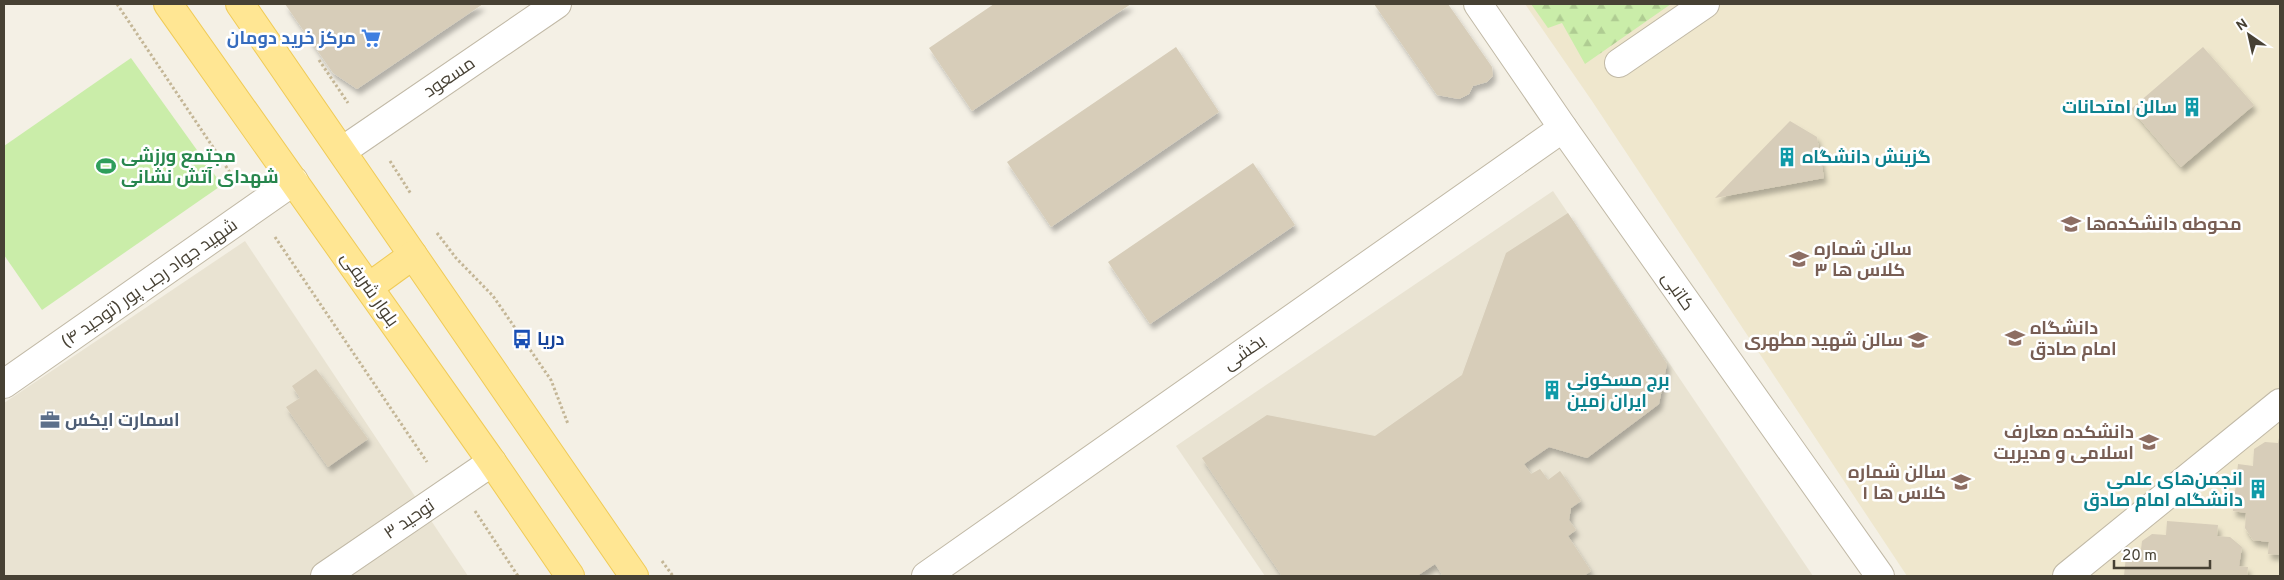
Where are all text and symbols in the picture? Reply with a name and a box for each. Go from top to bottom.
north arrow [2224,10,2274,60]
text: N [2234,16,2251,35]
supermarket icon: مرکز خرید دومان [360,27,382,49]
place label: مرکز خرید دومان [227,28,356,51]
street label: مسعود [420,53,480,104]
building icon: سالن امتحانات [2181,96,2203,118]
place label: سالن امتحانات [2062,97,2177,120]
place label: مجتمع ورزشی شهدای آتش نشانی [121,146,279,190]
building icon: گزینش دانشگاه [1776,146,1798,168]
place label: گزینش دانشگاه [1802,147,1931,170]
sports icon: مجتمع ورزشی شهدای آتش نشانی [95,155,117,177]
school or university icon: محوطه دانشکده‌ها [2060,213,2082,235]
street label: شهید جواد رجب پور (توحید ۴) [57,214,243,354]
place label: محوطه دانشکده‌ها [2086,214,2242,237]
place label: سالن شماره ۳ کلاس ها [1814,239,1912,283]
street label: بلوار شریفی [334,248,403,332]
school or university icon: سالن شماره ۳ کلاس ها [1788,248,1810,270]
street label: کاتبی [1655,268,1698,316]
place label: دانشگاه امام صادق [2030,318,2117,362]
school or university icon: دانشگاه امام صادق [2004,327,2026,349]
bus stop icon: دریا [511,328,533,350]
place label: دریا [537,329,564,352]
school or university icon: سالن شهید مطهری [1907,329,1929,351]
street label: بخشی [1219,330,1271,376]
place label: سالن شهید مطهری [1744,330,1903,353]
place label: برج مسکونی ایران زمین [1567,370,1670,414]
building icon: برج مسکونی ایران زمین [1541,379,1563,401]
office icon: اسمارت ایکس [39,409,61,431]
place label: اسمارت ایکس [65,410,180,433]
place label: دانشکده معارف اسلامی و مدیریت [1993,422,2134,466]
school or university icon: دانشکده معارف اسلامی و مدیریت [2138,431,2160,453]
place label: سالن شماره ۱ کلاس ها [1848,462,1946,506]
place label: انجمن‌های علمی دانشگاه امام صادق [2084,469,2243,513]
school or university icon: سالن شماره ۱ کلاس ها [1950,471,1972,493]
building icon: انجمن‌های علمی دانشگاه امام صادق [2247,478,2269,500]
street label: توحید ۳ [380,495,440,546]
scale bar [2114,538,2210,570]
text: 20 m [2122,547,2157,566]

